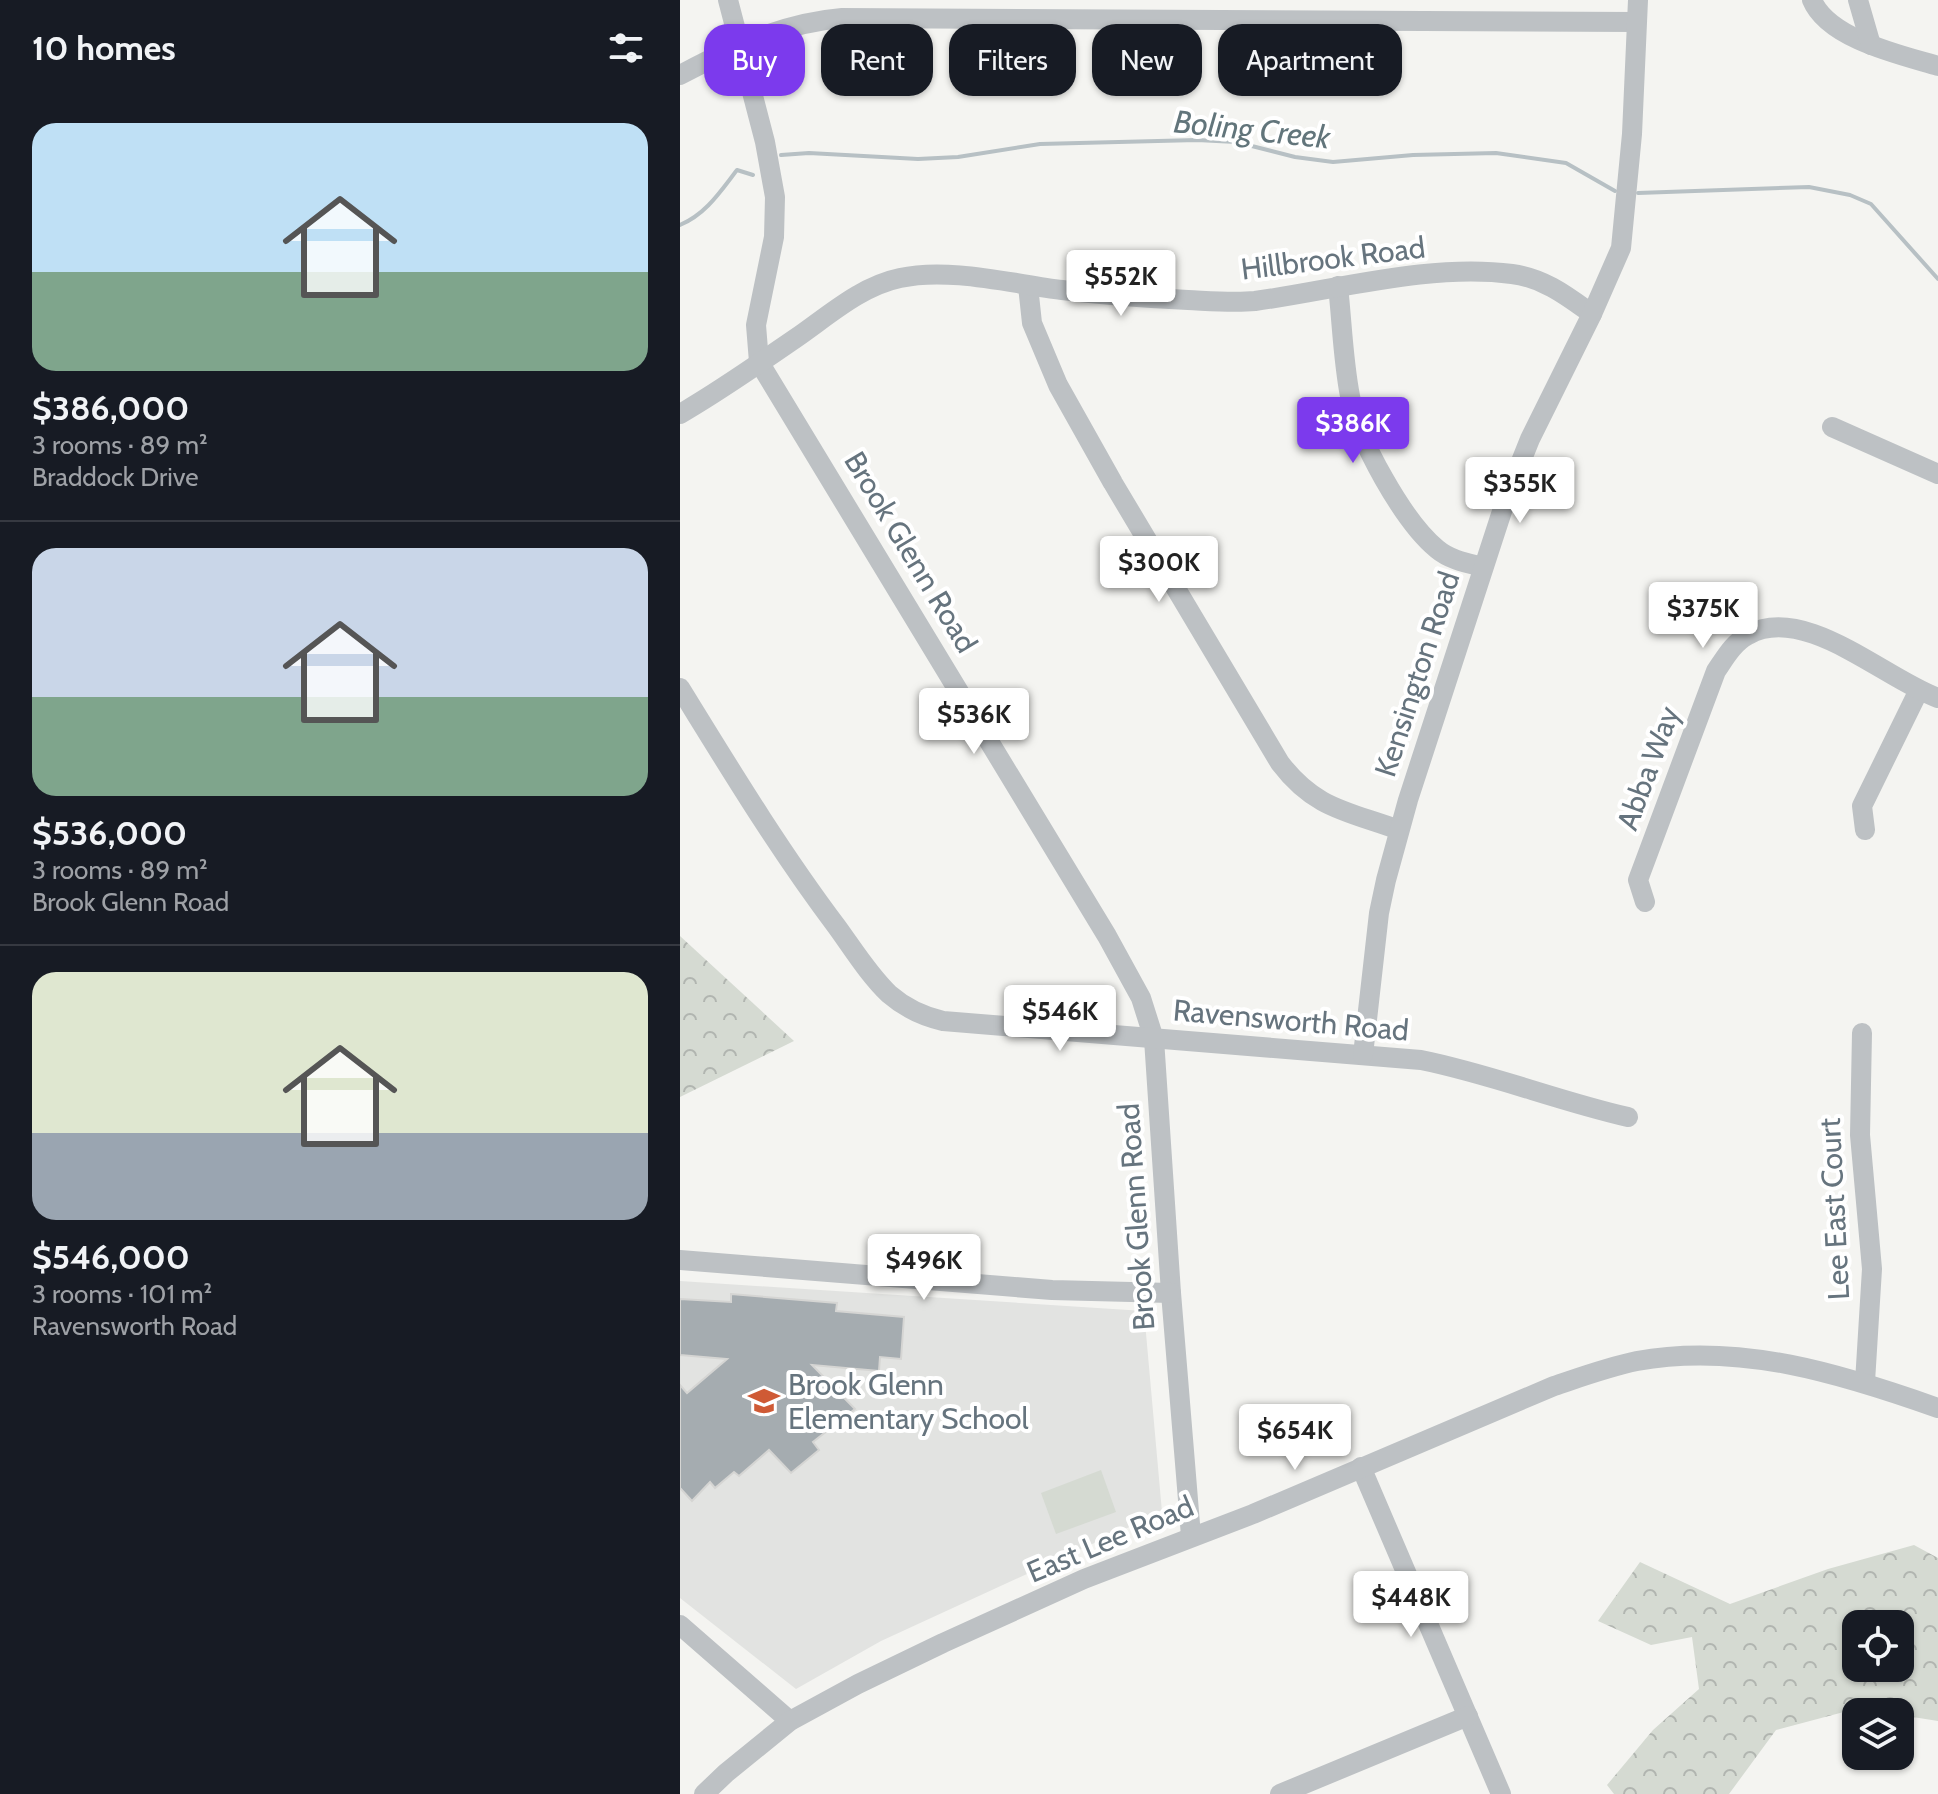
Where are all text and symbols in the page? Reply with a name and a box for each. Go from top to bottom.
chip: Buy [704,24,805,96]
chip: Rent [821,24,933,96]
chip: Filters [949,24,1076,96]
chip: New [1092,24,1202,96]
chip: Apartment [1218,24,1402,96]
icon: filters [604,26,648,70]
text: 10 homes [32,27,176,69]
water label: Boling Creek [1172,101,1333,157]
icon: home [268,175,412,319]
street label: Hillbrook Road [1239,228,1427,288]
pin: $552K [1065,250,1177,318]
text: $552K [1084,260,1158,292]
text: $386,000 [32,387,189,429]
pin: $386K [1297,397,1409,465]
text: $386K [1315,407,1391,439]
text: 3 rooms · 89 m² [32,429,208,461]
street label: Brook Glenn Road [837,445,985,659]
pin: $355K [1464,457,1576,525]
text: Braddock Drive [32,461,199,493]
text: $355K [1483,467,1557,499]
pin: $300K [1103,536,1215,604]
text: $300K [1118,546,1200,578]
street label: Kensington Road [1366,567,1468,781]
pin: $375K [1647,582,1759,650]
text: $375K [1667,592,1739,624]
icon: home [268,600,412,744]
pin: $536K [918,688,1030,756]
text: $536K [937,698,1011,730]
street label: Abba Way [1609,701,1687,835]
text: $536,000 [32,812,187,854]
text: 3 rooms · 89 m² [32,854,208,886]
text: Brook Glenn Road [32,886,229,918]
pin: $546K [1004,985,1116,1053]
street label: Ravensworth Road [1172,991,1410,1049]
text: $546K [1022,995,1098,1027]
icon: home [268,1024,412,1168]
street label: Brook Glenn Road [1110,1102,1162,1332]
street label: Lee East Court [1811,1117,1857,1301]
pin: $496K [868,1234,980,1302]
text: $546,000 [32,1236,190,1278]
text: $496K [886,1244,962,1276]
text: 3 rooms · 101 m² [32,1278,212,1310]
text: Ravensworth Road [32,1310,237,1342]
place label: Brook Glenn Elementary School [788,1366,1028,1437]
school or university icon: Brook Glenn Elementary School [747,1384,781,1418]
pin: $654K [1239,1404,1351,1472]
text: $654K [1257,1414,1333,1446]
street label: East Lee Road [1021,1487,1199,1591]
pin: $448K [1355,1571,1467,1639]
text: $448K [1371,1581,1451,1613]
map controls [1842,1610,1914,1770]
button: locate [1842,1610,1914,1682]
button: layers [1842,1698,1914,1770]

